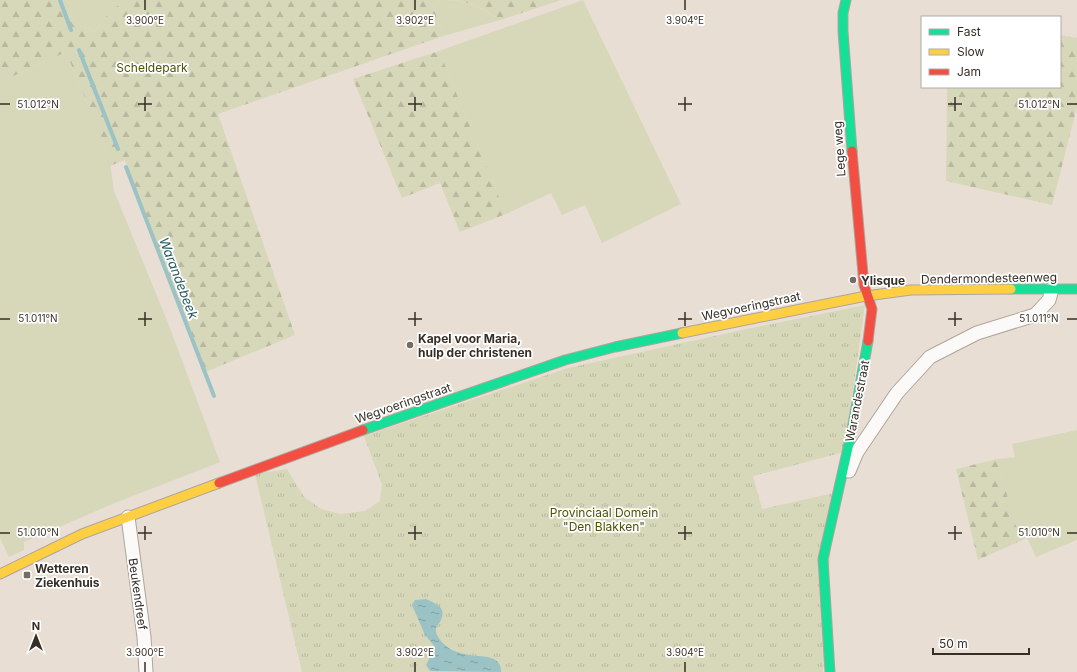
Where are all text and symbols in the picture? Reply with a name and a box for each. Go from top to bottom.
text: 3.900°E [126,14,164,26]
text: 3.902°E [396,14,434,26]
text: 3.904°E [666,14,704,26]
legend [921,16,1061,88]
text: Fast [957,24,981,39]
text: Slow [957,44,985,59]
park label: Scheldepark [116,60,188,75]
text: Jam [957,64,981,79]
text: 51.012°N [17,98,59,110]
text: 51.012°N [1018,98,1060,110]
street label: Lege weg [830,121,848,177]
water label: Warandebeek [156,235,202,322]
street label: Dendermondesteenweg [921,269,1057,287]
place label: Ylisque [861,273,905,288]
marker: Ylisque [848,275,858,285]
street label: Wegvoeringstraat [700,288,802,324]
text: 51.011°N [18,312,58,324]
text: 51.011°N [1019,312,1059,324]
place label: Kapel voor Maria, hulp der christenen [418,331,532,360]
marker: Kapel voor Maria, hulp der christenen [405,340,415,350]
street label: Warandestraat [842,359,872,443]
street label: Wegvoeringstraat [353,380,453,426]
park label: Provinciaal Domein "Den Blakken" [550,505,658,534]
text: 51.010°N [17,526,59,538]
text: 51.010°N [1018,526,1060,538]
street label: Beukendreef [126,557,151,631]
place label: Wetteren Ziekenhuis [35,561,100,590]
marker: Wetteren Ziekenhuis [22,570,32,580]
north arrow [16,616,56,656]
text: N [32,619,40,633]
scale bar [933,630,1029,656]
text: 50 m [939,636,968,651]
text: 3.900°E [126,646,164,658]
text: 3.902°E [396,646,434,658]
text: 3.904°E [666,646,704,658]

